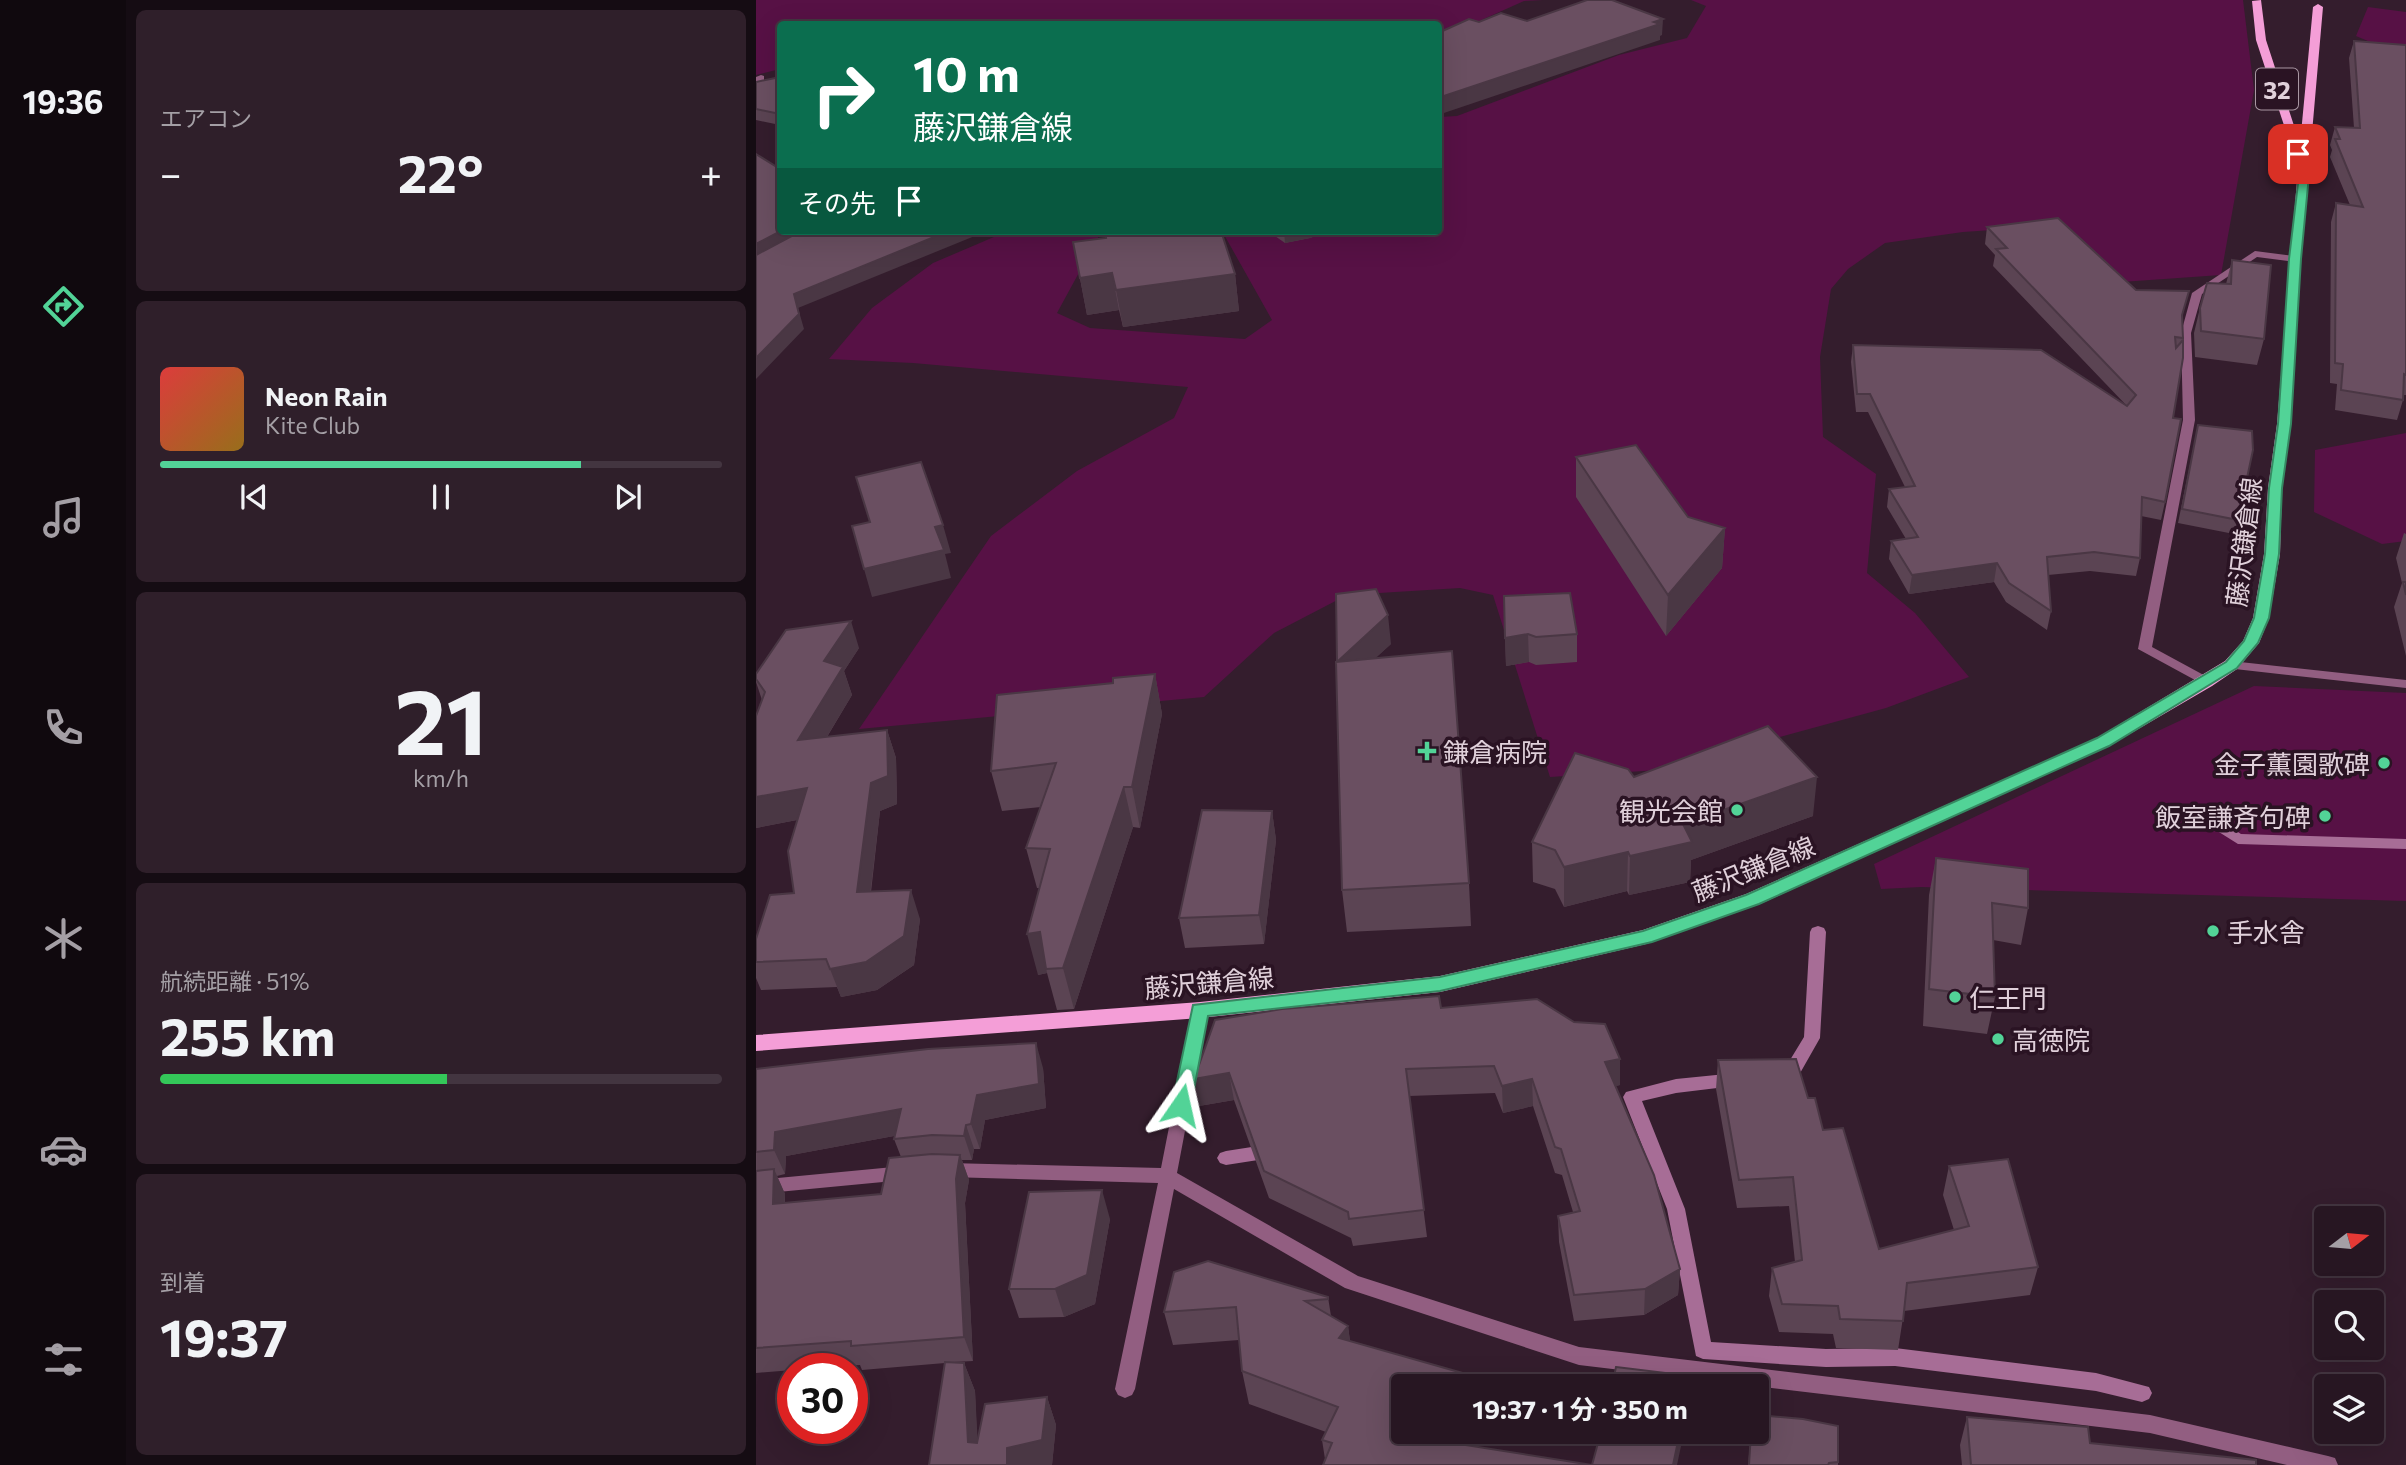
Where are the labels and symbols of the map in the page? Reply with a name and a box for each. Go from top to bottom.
road number: 32 [2256,68,2298,110]
pin [2268,124,2328,184]
street label: 藤沢鎌倉線 [2220,476,2266,608]
place label: 鎌倉病院 [1443,736,1547,767]
marker: 鎌倉病院 [1417,741,1437,761]
place label: 金子薫園歌碑 [2214,748,2370,779]
marker: 金子薫園歌碑 [2376,755,2392,771]
place label: 観光会館 [1619,795,1723,826]
place label: 飯室謙斉句碑 [2155,801,2311,832]
marker: 観光会館 [1729,802,1745,818]
marker: 飯室謙斉句碑 [2317,808,2333,824]
street label: 藤沢鎌倉線 [1687,829,1819,907]
place label: 手水舎 [2227,916,2305,947]
marker: 手水舎 [2205,923,2221,939]
street label: 藤沢鎌倉線 [1143,961,1275,1003]
place label: 仁王門 [1969,982,2047,1013]
marker: 仁王門 [1947,989,1963,1005]
place label: 高徳院 [2012,1024,2090,1055]
marker: 高徳院 [1990,1031,2006,1047]
position arrow [1144,1068,1218,1142]
north arrow [2314,1206,2384,1276]
speed limit sign: 30 [777,1353,868,1444]

